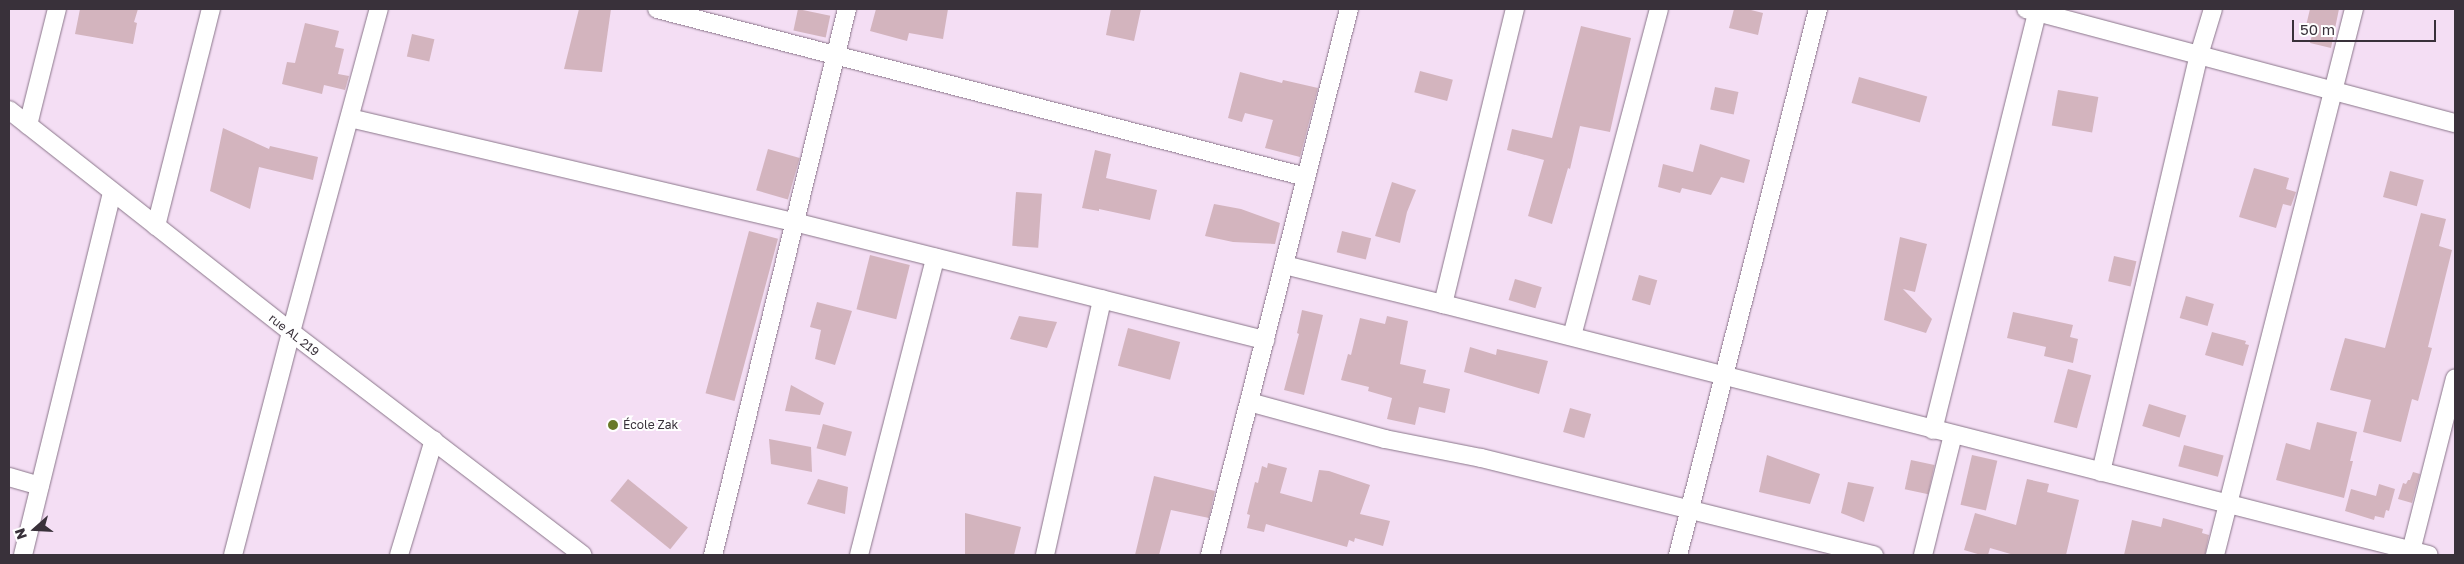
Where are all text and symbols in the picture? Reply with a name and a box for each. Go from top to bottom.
scale bar [2294,10,2438,42]
text: 50 m [2300,20,2335,38]
street label: rue AL 219 [266,311,322,359]
place label: École Zak [623,418,678,432]
marker: École Zak [607,419,619,431]
north arrow [10,504,60,554]
text: N [11,526,30,542]

